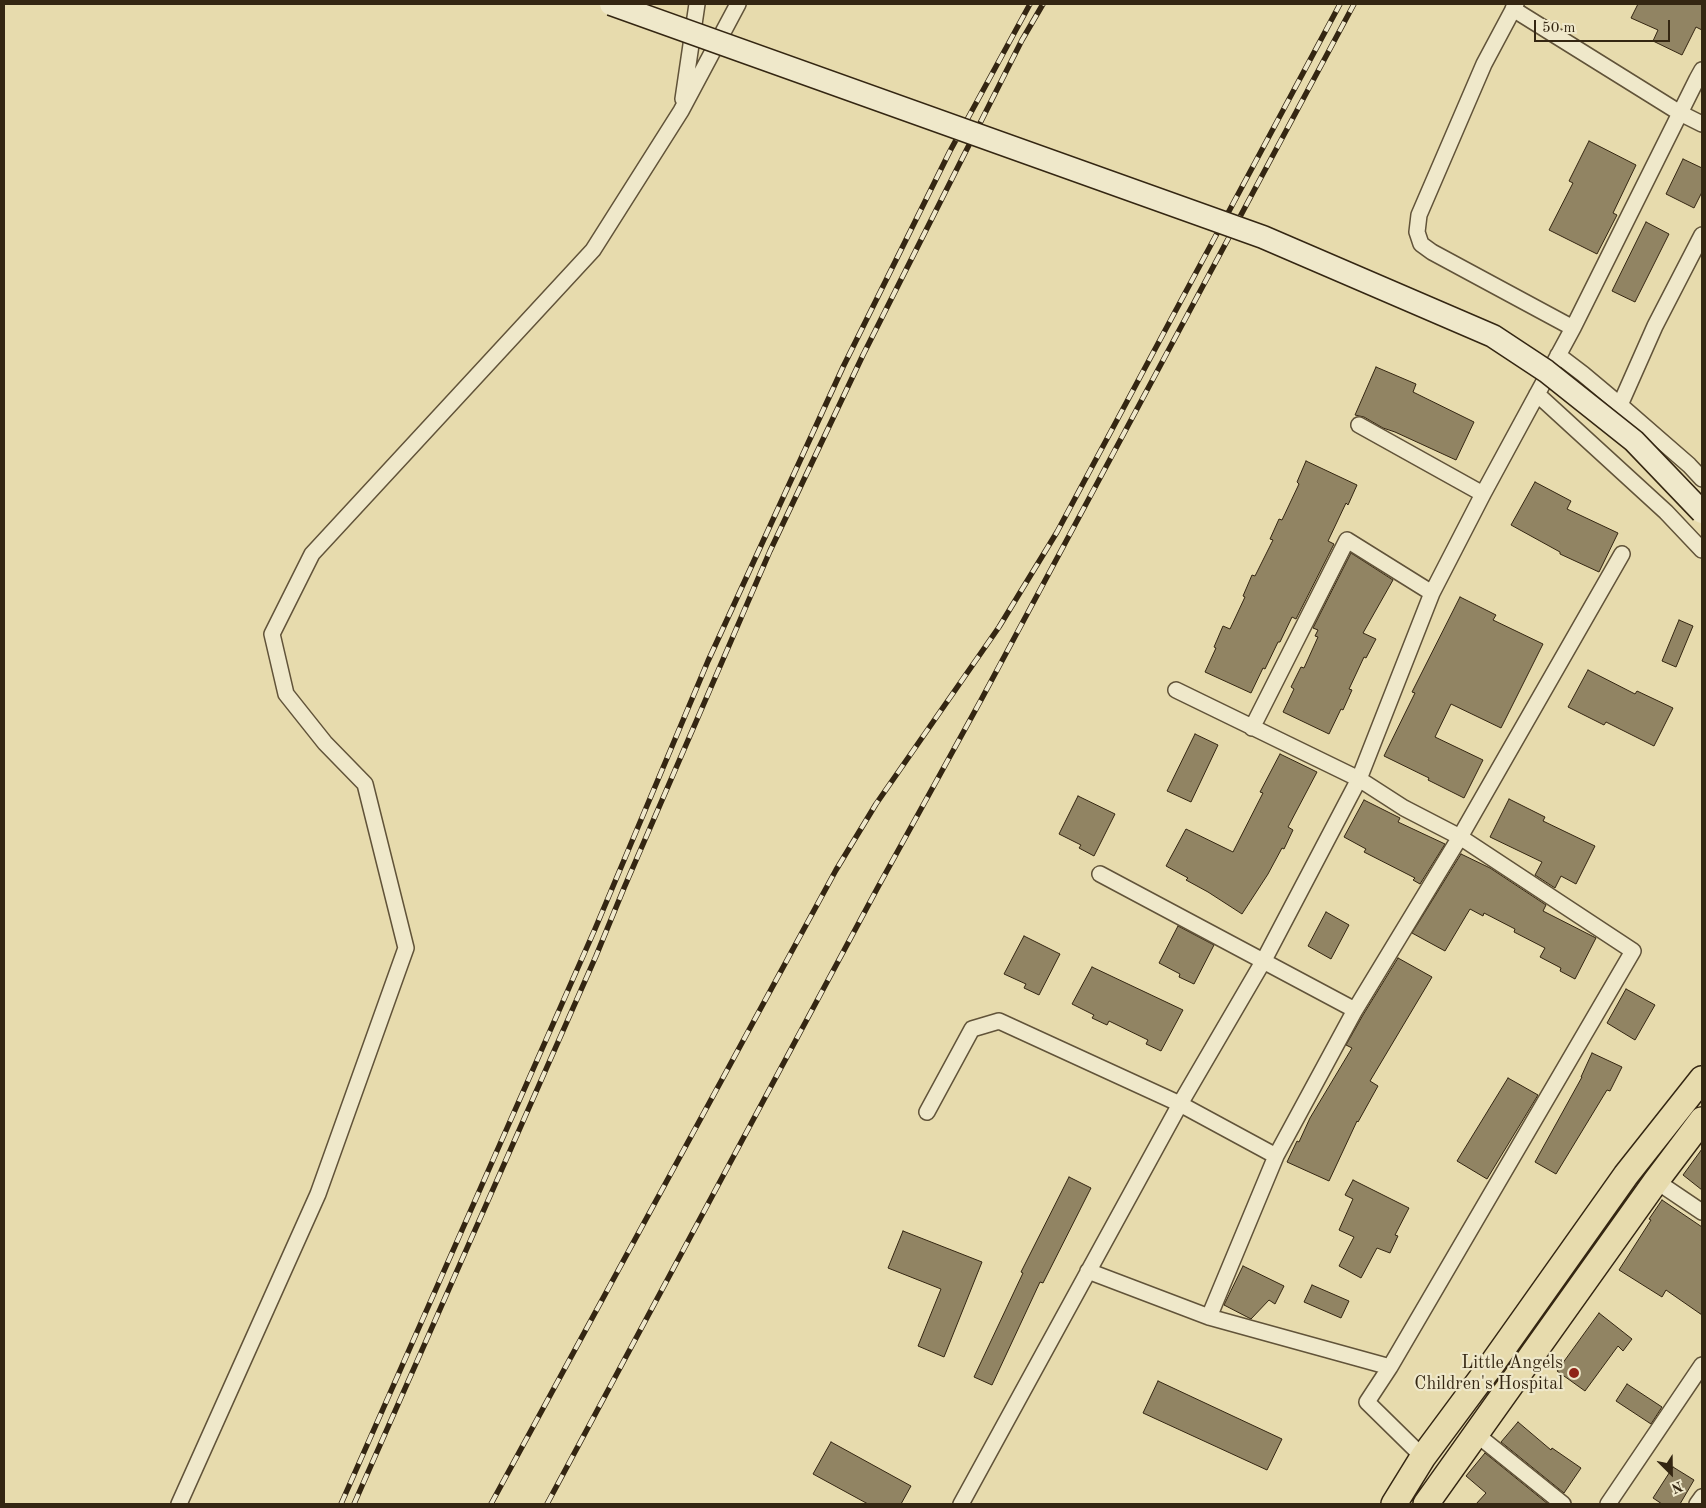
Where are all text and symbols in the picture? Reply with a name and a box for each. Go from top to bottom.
scale bar [1536,10,1672,42]
text: 50 m [1542,21,1576,36]
place label: Little Angels Children's Hospital [1414,1352,1563,1395]
marker: Little Angels Children's Hospital [1567,1366,1581,1380]
north arrow [1646,1448,1696,1498]
text: N [1669,1478,1685,1495]

